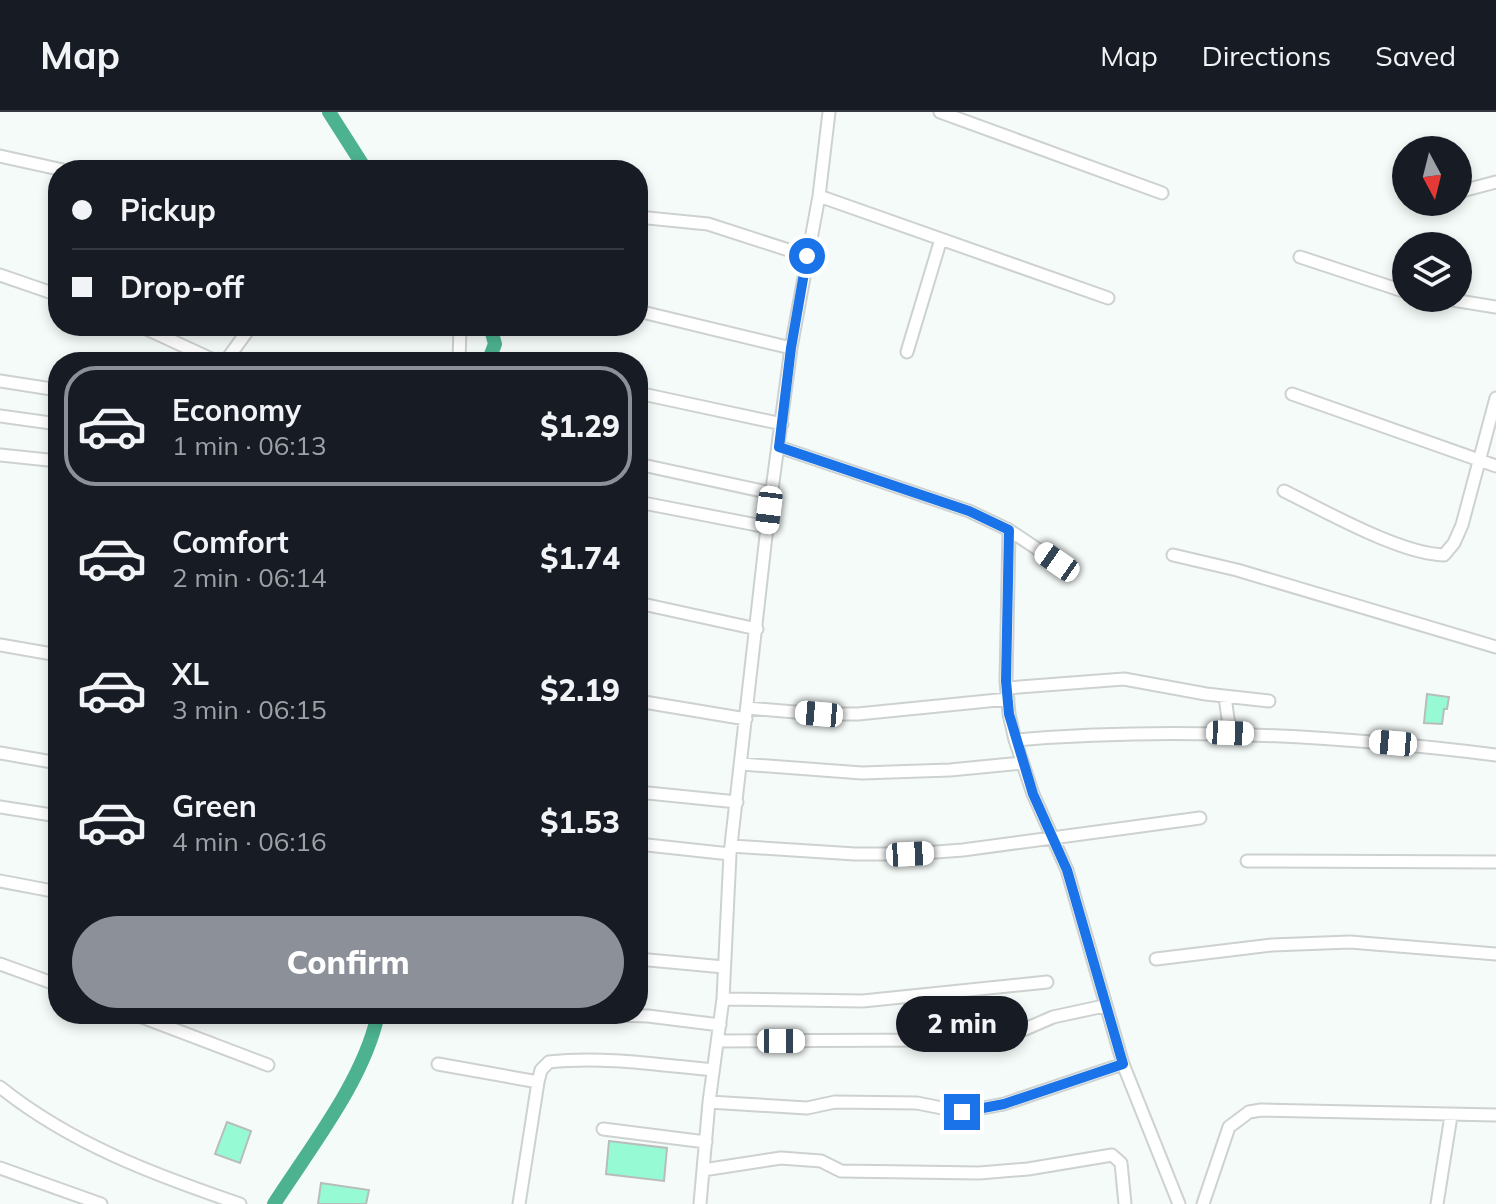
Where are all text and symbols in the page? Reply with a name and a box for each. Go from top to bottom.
text: Map [40,31,120,79]
text: Map [1100,38,1158,73]
text: Directions [1202,38,1331,73]
text: Saved [1375,38,1456,73]
north arrow [1392,136,1472,216]
map controls [1392,136,1472,312]
text: Pickup [120,191,216,229]
button: layers [1392,232,1472,312]
route start [789,238,825,274]
text: Drop-off [120,268,244,306]
icon: car [76,390,148,462]
text: Economy [172,391,301,429]
text: $1.29 [540,407,620,445]
text: 1 min · 06:13 [172,429,327,462]
car [754,485,784,535]
icon: car [76,522,148,594]
text: Comfort [172,523,289,561]
car [1030,538,1084,586]
text: $1.74 [540,539,620,577]
text: 2 min · 06:14 [172,561,327,594]
icon: car [76,654,148,726]
text: XL [172,655,209,693]
text: $2.19 [540,671,620,709]
text: 3 min · 06:15 [172,693,327,726]
car [794,700,844,728]
car [1206,720,1254,746]
car [1368,729,1418,757]
icon: car [76,786,148,858]
text: Green [172,787,257,825]
text: $1.53 [540,803,620,841]
text: 4 min · 06:16 [172,825,327,858]
car [885,841,935,867]
button: Confirm [72,916,624,1008]
callout: 2 min [896,996,1028,1052]
text: 2 min [927,1007,997,1040]
car [757,1029,805,1053]
route end [944,1094,980,1130]

